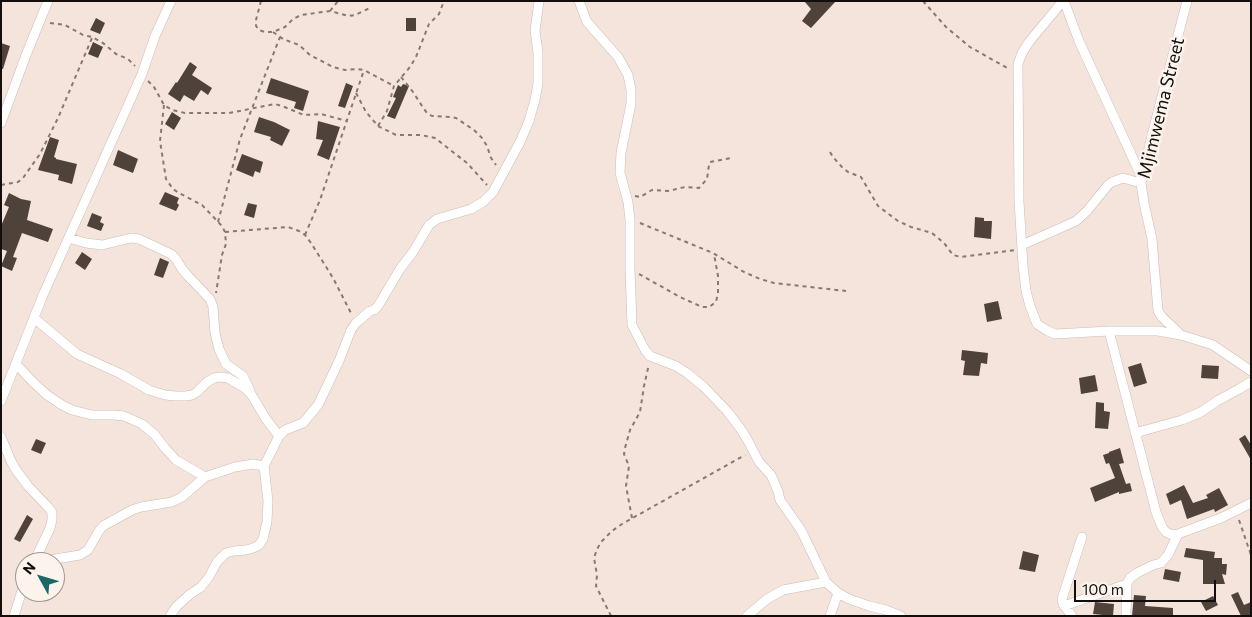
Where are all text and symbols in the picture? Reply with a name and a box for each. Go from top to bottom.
street label: Mjimwema Street [1133,35,1189,181]
north arrow [15,552,65,602]
text: N [19,558,39,577]
scale bar [1077,570,1220,602]
text: 100 m [1082,580,1124,598]

